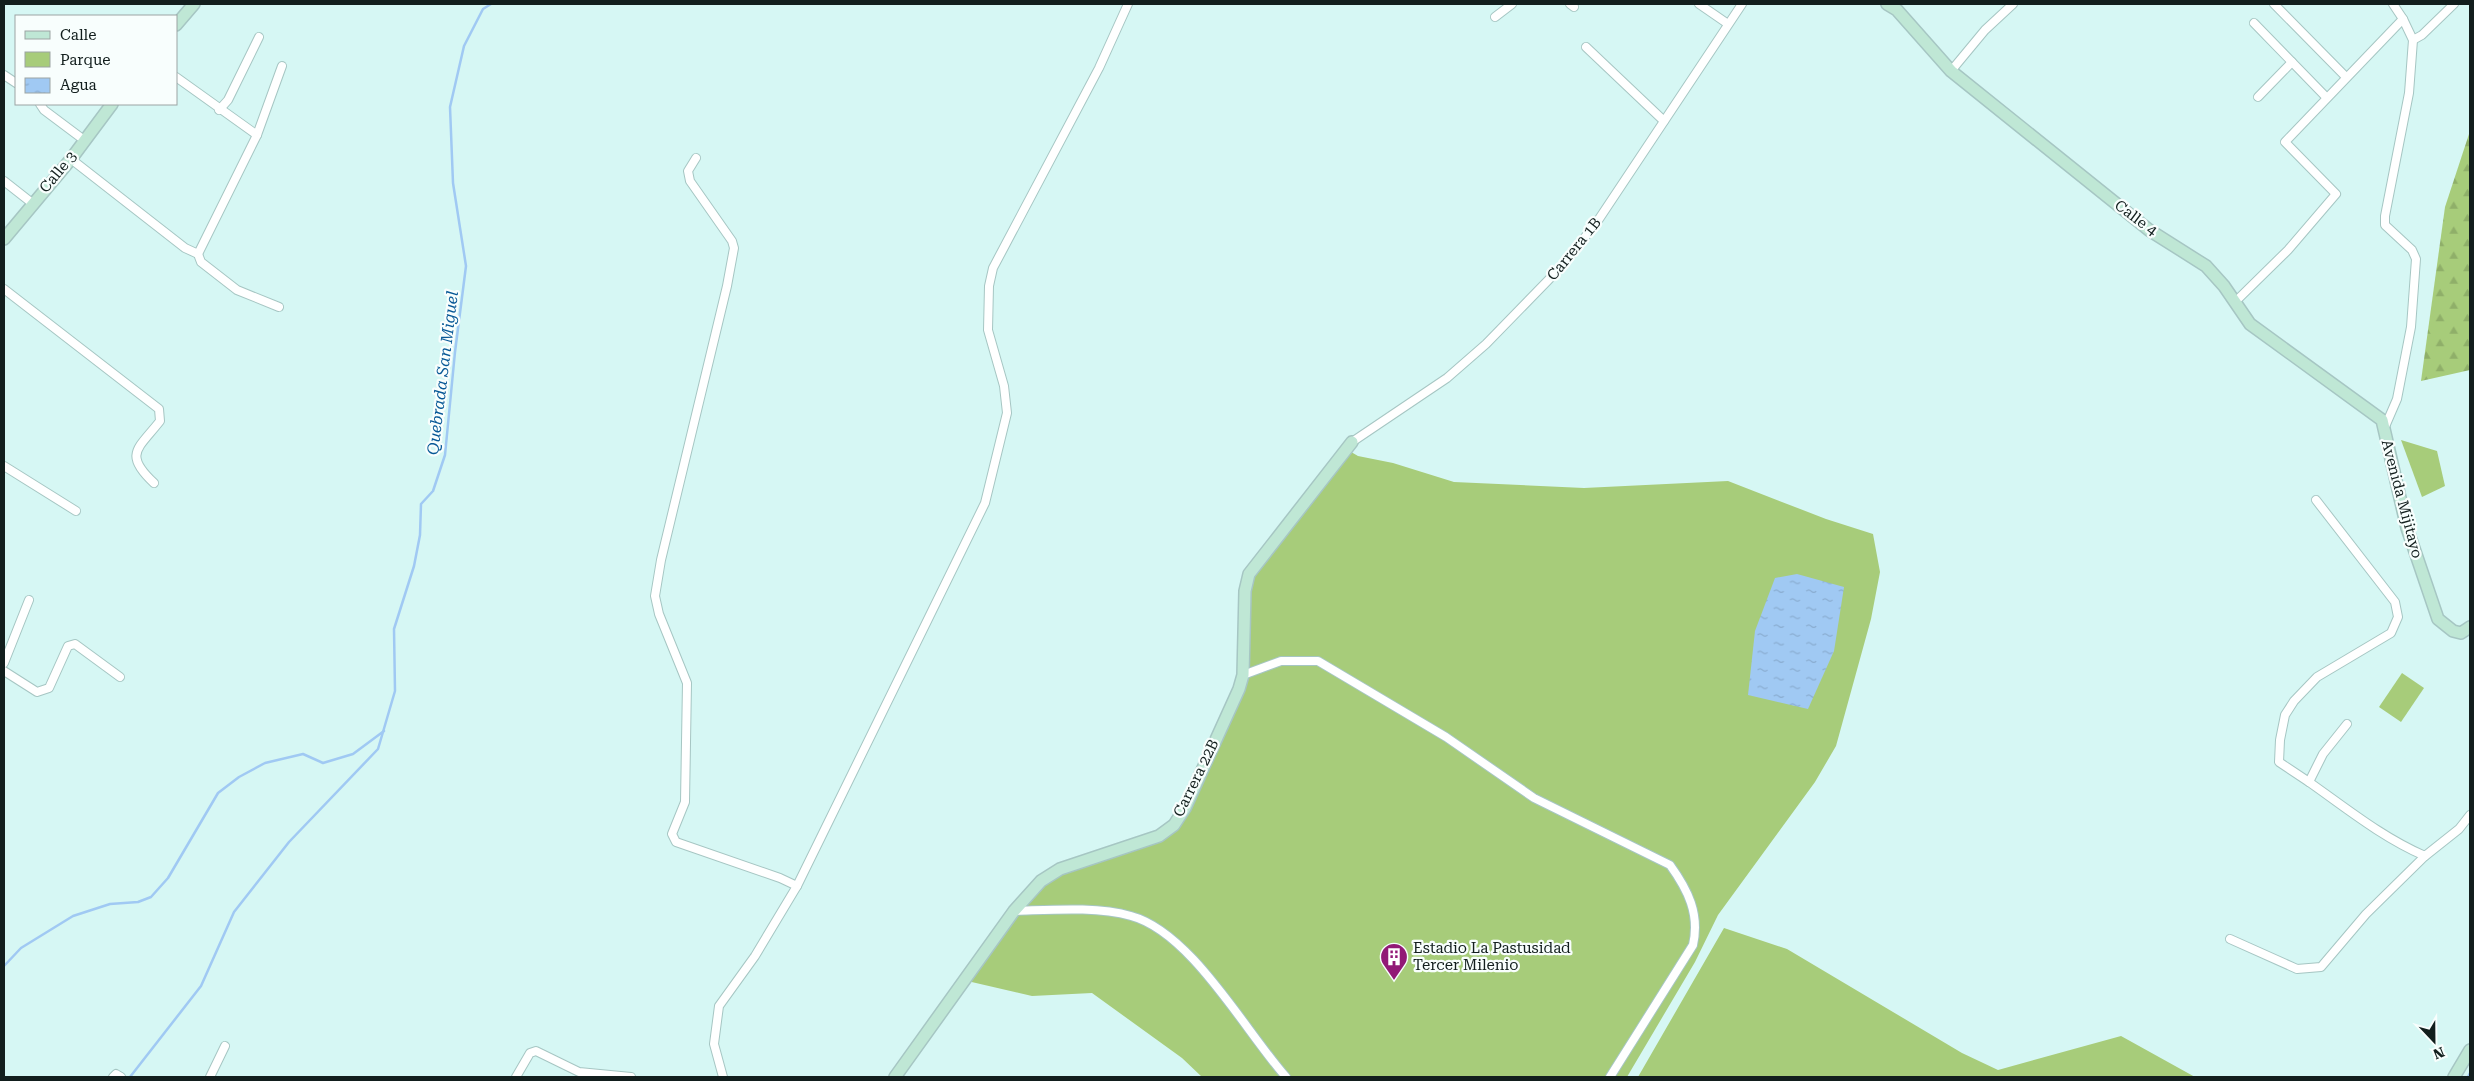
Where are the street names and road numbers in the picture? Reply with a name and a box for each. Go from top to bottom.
street label: Calle 3 [35,148,81,196]
street label: Calle 4 [2111,196,2161,240]
street label: Carrera 1B [1543,214,1605,284]
street label: Avenida Mijitayo [2378,438,2426,560]
street label: Carrera 22B [1169,736,1223,820]

